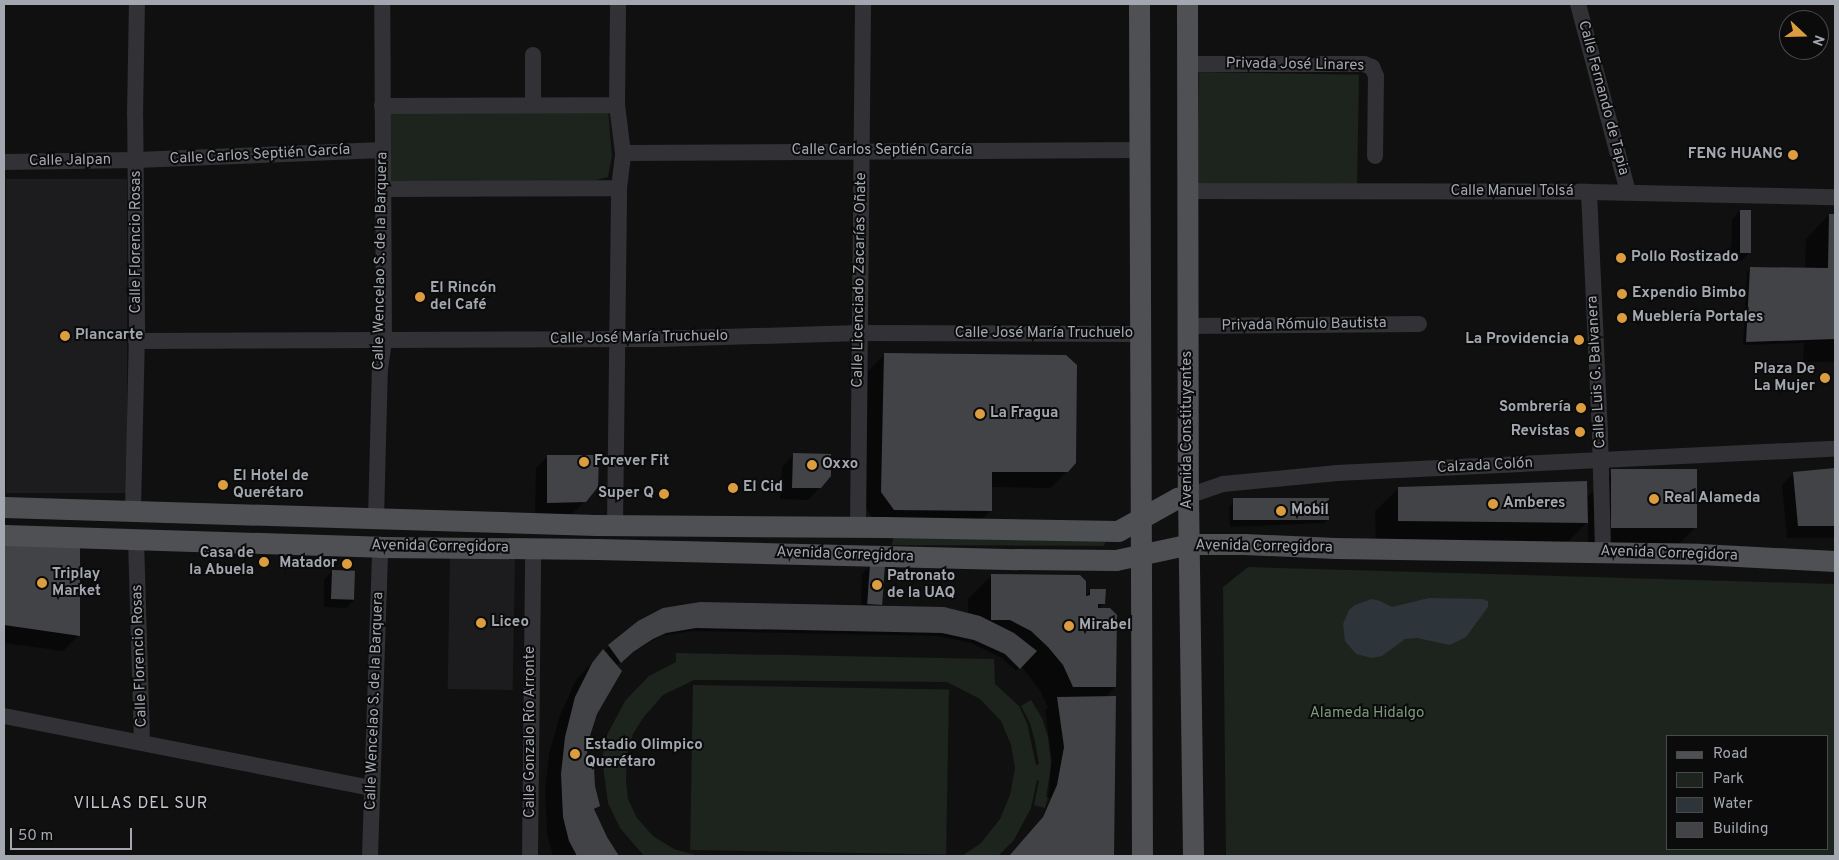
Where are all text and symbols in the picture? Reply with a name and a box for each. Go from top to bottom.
north arrow [1779,10,1829,60]
street label: Calle Fernando de Tapia [1574,18,1632,178]
text: N [1808,32,1827,48]
street label: Privada José Linares [1226,55,1364,75]
street label: Calle Carlos Septién García [169,141,351,169]
street label: Calle Carlos Septién García [792,142,972,160]
place label: FENG HUANG [1688,146,1783,164]
marker: FENG HUANG [1787,149,1799,161]
street label: Calle Jalpan [29,151,111,171]
street label: Calle Wencelao S. de la Barquera [370,151,392,371]
street label: Calle Florencio Rosas [128,171,146,313]
street label: Calle Licenciado Zacarías Oñate [849,172,871,388]
street label: Calle Manuel Tolsá [1450,183,1574,201]
place label: Pollo Rostizado [1631,249,1739,267]
marker: Pollo Rostizado [1615,252,1627,264]
place label: El Rincón del Café [430,279,496,314]
place label: Expendio Bimbo [1632,285,1746,303]
marker: Expendio Bimbo [1616,288,1628,300]
marker: El Rincón del Café [414,291,426,303]
street label: Calle Luis G. Balvanera [1584,295,1610,449]
place label: Mueblería Portales [1632,309,1763,327]
marker: Mueblería Portales [1616,312,1628,324]
street label: Privada Rómulo Bautista [1221,315,1387,335]
street label: Calle José María Truchuelo [955,325,1133,343]
place label: Plancarte [75,327,143,345]
street label: Calle José María Truchuelo [549,327,729,349]
marker: Plancarte [59,330,71,342]
place label: La Providencia [1465,331,1569,349]
marker: La Providencia [1573,334,1585,346]
street label: Avenida Constituyentes [1179,351,1197,509]
place label: Plaza De La Mujer [1754,360,1815,395]
marker: Plaza De La Mujer [1819,372,1831,384]
place label: Sombrería [1499,399,1571,417]
marker: Sombrería [1575,402,1587,414]
place label: La Fragua [990,405,1058,423]
marker: La Fragua [974,408,986,420]
place label: Revistas [1511,423,1570,441]
marker: Revistas [1574,426,1586,438]
place label: Forever Fit [594,453,669,471]
street label: Calzada Colón [1437,455,1533,477]
marker: Forever Fit [578,456,590,468]
place label: Oxxo [822,456,858,474]
marker: Oxxo [806,459,818,471]
place label: El Hotel de Querétaro [233,467,309,502]
marker: El Hotel de Querétaro [217,479,229,491]
place label: El Cid [743,479,783,497]
marker: El Cid [727,482,739,494]
place label: Super Q [598,485,654,503]
marker: Super Q [658,488,670,500]
place label: Real Alameda [1664,490,1761,508]
marker: Real Alameda [1648,493,1660,505]
place label: Amberes [1503,495,1566,513]
marker: Amberes [1487,498,1499,510]
place label: Mobil [1291,502,1329,520]
marker: Mobil [1275,505,1287,517]
street label: Avenida Corregidora [371,537,509,557]
street label: Avenida Corregidora [1195,537,1333,557]
street label: Avenida Corregidora [1600,543,1738,565]
place label: Casa de la Abuela [188,544,254,579]
street label: Avenida Corregidora [776,544,914,566]
place label: Matador [279,555,337,573]
marker: Casa de la Abuela [258,556,270,568]
marker: Matador [341,558,353,570]
place label: Triplay Market [52,565,101,600]
place label: Patronato de la UAQ [887,567,955,602]
marker: Triplay Market [36,577,48,589]
marker: Patronato de la UAQ [871,579,883,591]
street label: Calle Florencio Rosas [129,584,151,728]
street label: Calle Wencelao S. de la Barquera [362,591,388,811]
place label: Liceo [491,614,529,632]
marker: Liceo [475,617,487,629]
place label: Mirabel [1079,617,1131,635]
marker: Mirabel [1063,620,1075,632]
street label: Calle Gonzalo Río Arronte [522,646,540,818]
park label: Alameda Hidalgo [1310,705,1424,723]
legend [1666,735,1829,850]
place label: Estadio Olimpico Querétaro [585,736,703,771]
text: Road [1713,745,1748,764]
marker: Estadio Olimpico Querétaro [569,748,581,760]
text: Park [1713,770,1744,789]
district label: VILLAS DEL SUR [72,794,210,814]
text: Water [1713,795,1752,814]
scale bar [12,818,135,850]
text: Building [1713,820,1768,839]
text: 50 m [18,827,53,846]

